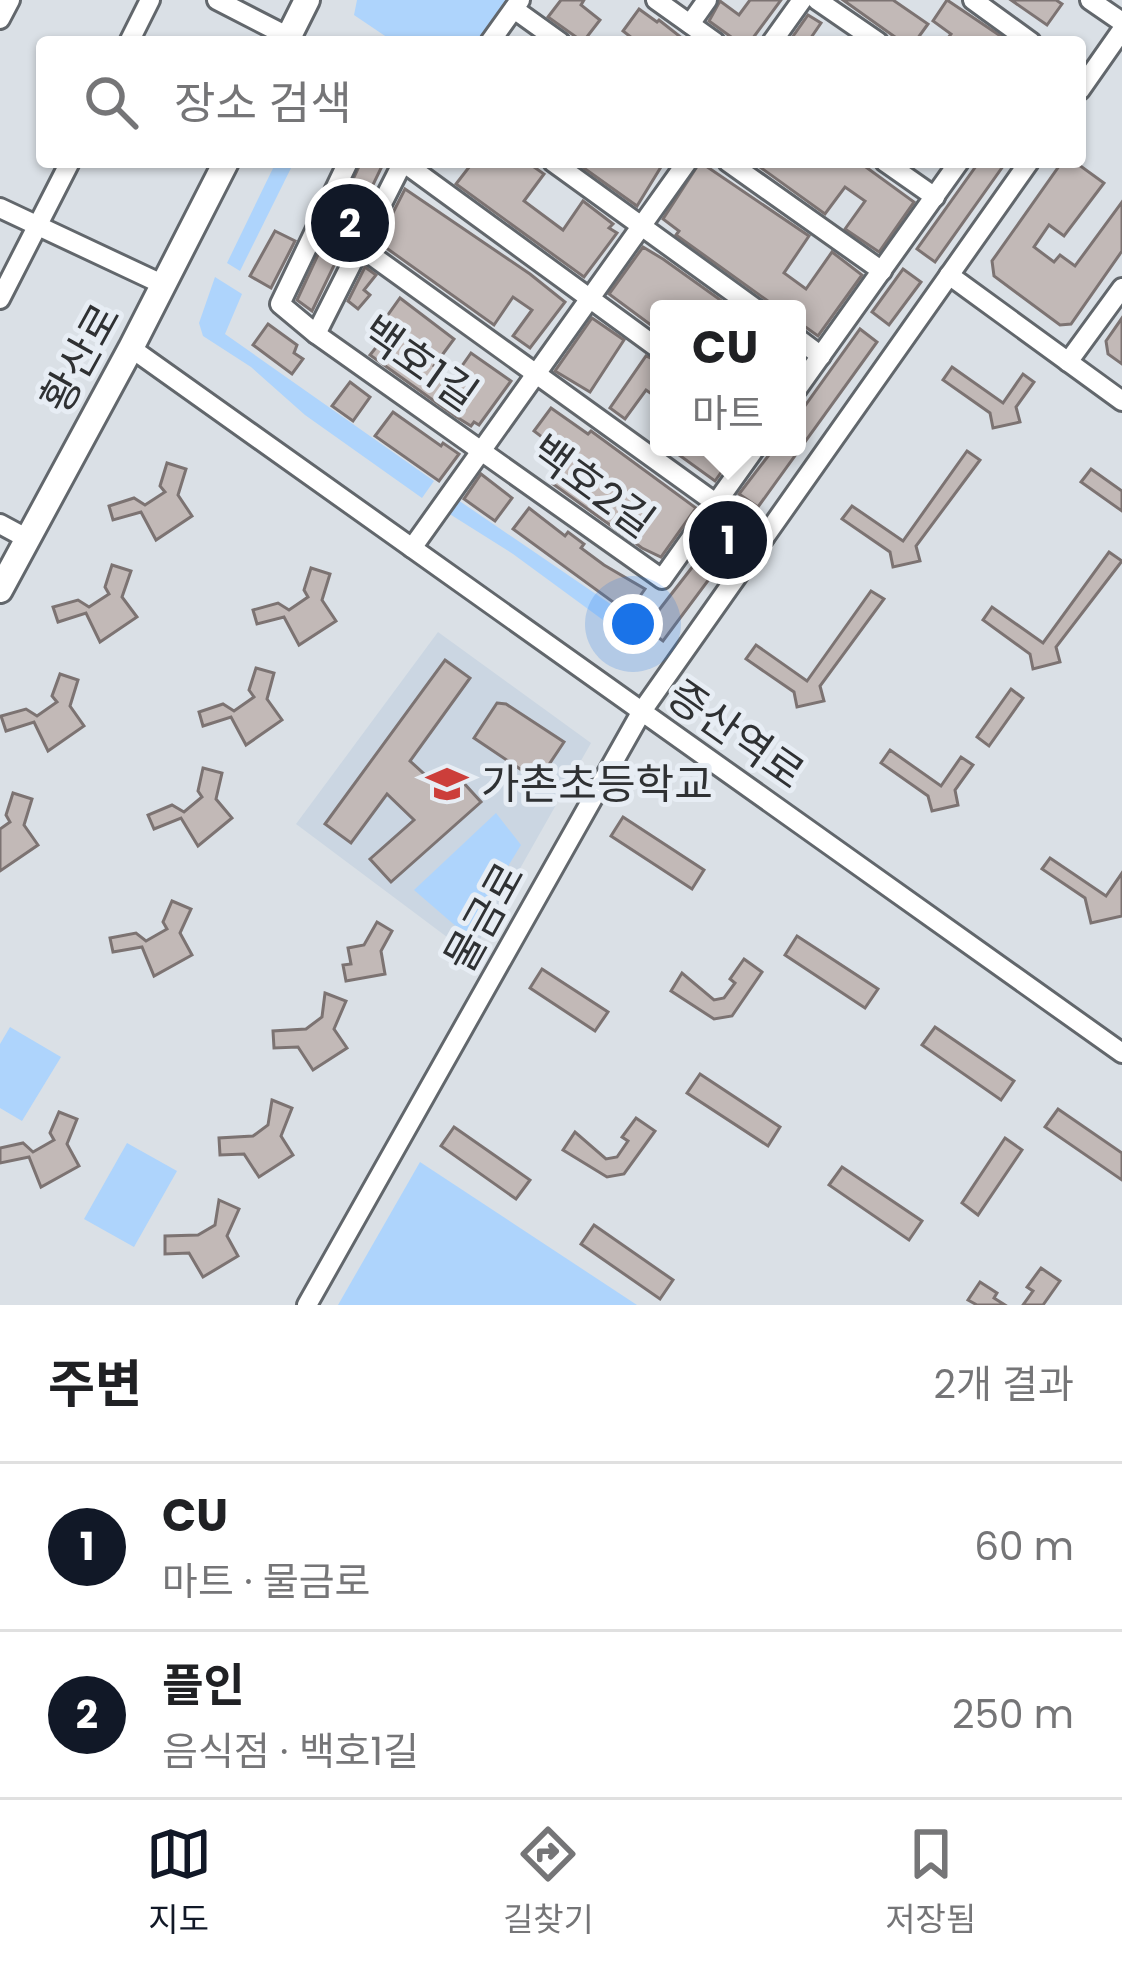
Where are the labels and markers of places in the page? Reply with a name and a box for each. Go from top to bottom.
pin: 2 [311,178,389,268]
pin: 1 [689,495,767,585]
place label: 가촌초등학교 [481,755,713,814]
school or university icon: 가촌초등학교 [424,761,470,807]

